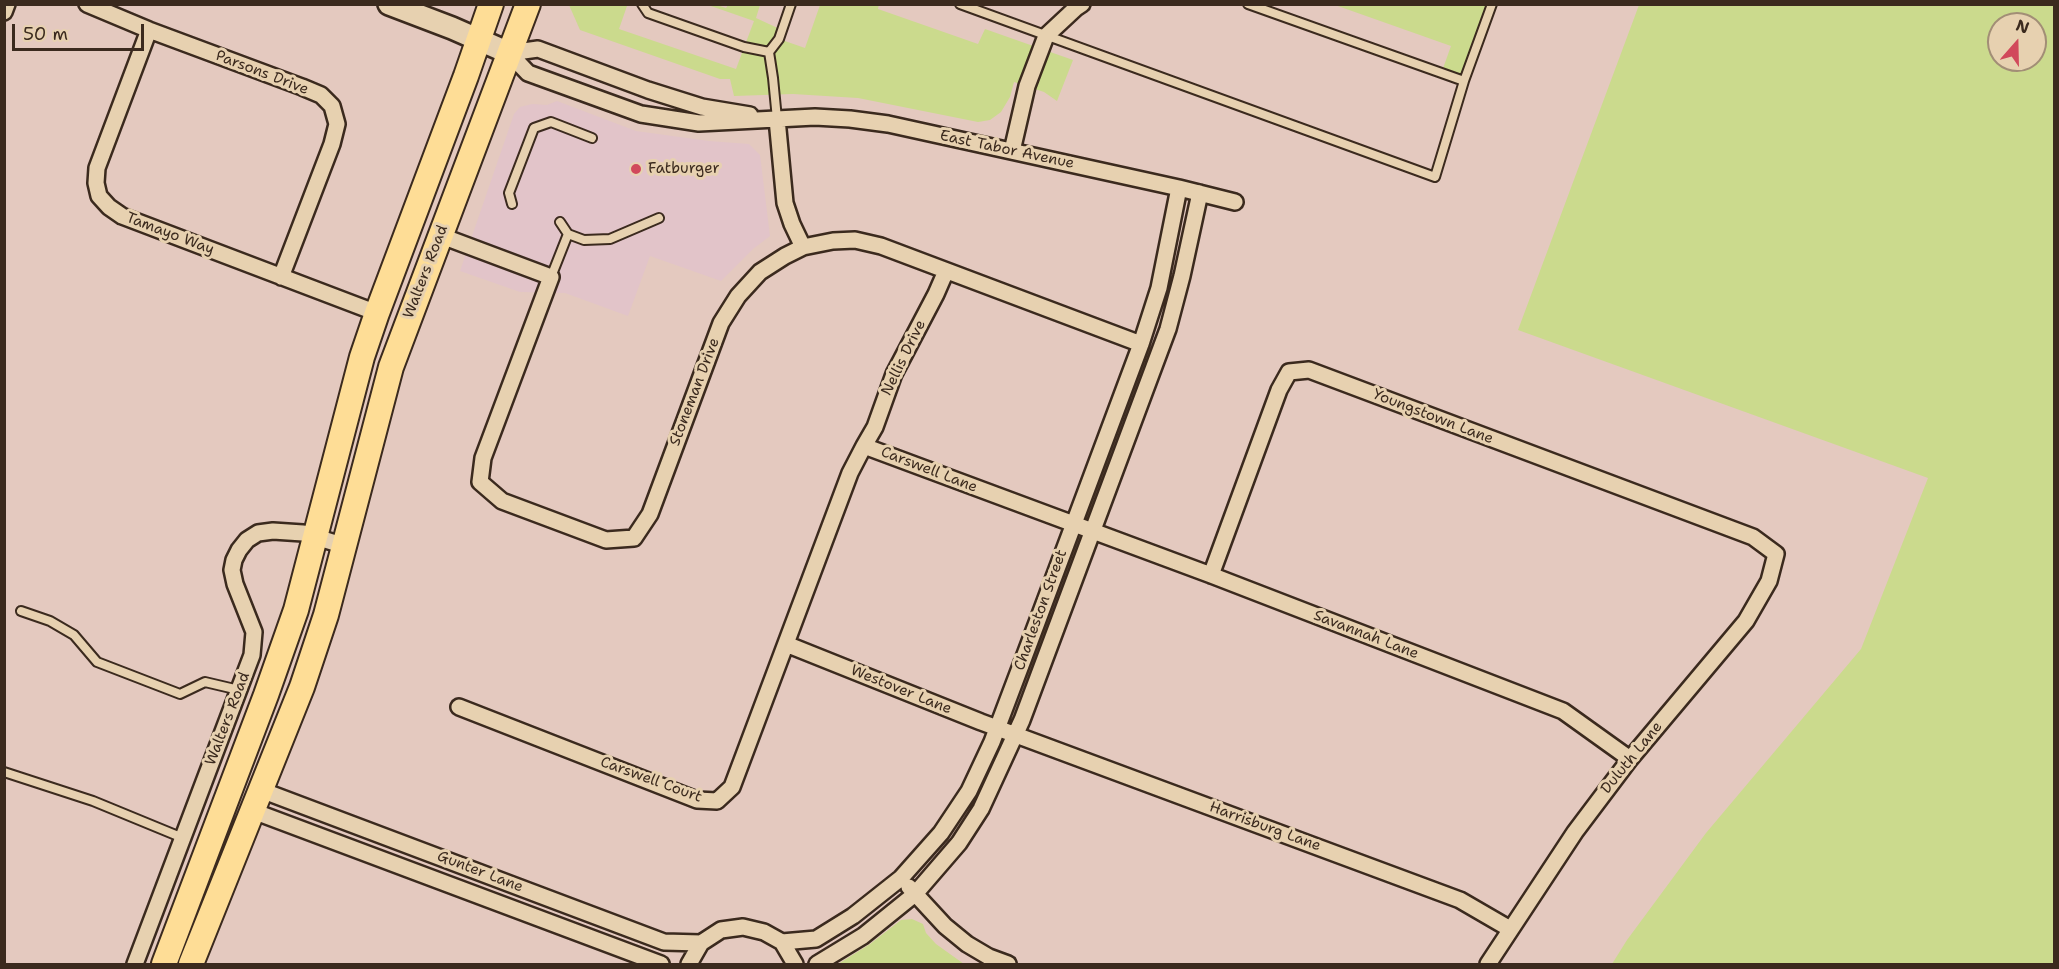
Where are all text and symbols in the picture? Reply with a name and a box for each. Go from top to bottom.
scale bar [15,12,147,50]
north arrow [1987,12,2047,72]
text: N [2013,14,2032,39]
text: 50 m [23,22,68,46]
street label: Parsons Drive [213,47,311,99]
street label: East Tabor Avenue [938,127,1076,173]
place label: Fatburger [648,160,720,178]
marker: Fatburger [629,162,643,176]
street label: Tamayo Way [123,209,217,259]
street label: Walters Road [400,223,452,321]
street label: Nellis Drive [878,317,930,399]
street label: Stoneman Drive [666,336,724,448]
street label: Youngstown Lane [1370,386,1496,448]
street label: Carswell Lane [878,443,980,497]
street label: Charleston Street [1011,547,1071,673]
street label: Savannah Lane [1311,607,1421,663]
street label: Westover Lane [848,662,954,718]
street label: Walters Road [202,670,254,768]
street label: Duluth Lane [1598,718,1666,798]
street label: Carswell Court [598,753,704,807]
street label: Harrisburg Lane [1207,798,1323,856]
street label: Gunter Lane [435,847,525,897]

